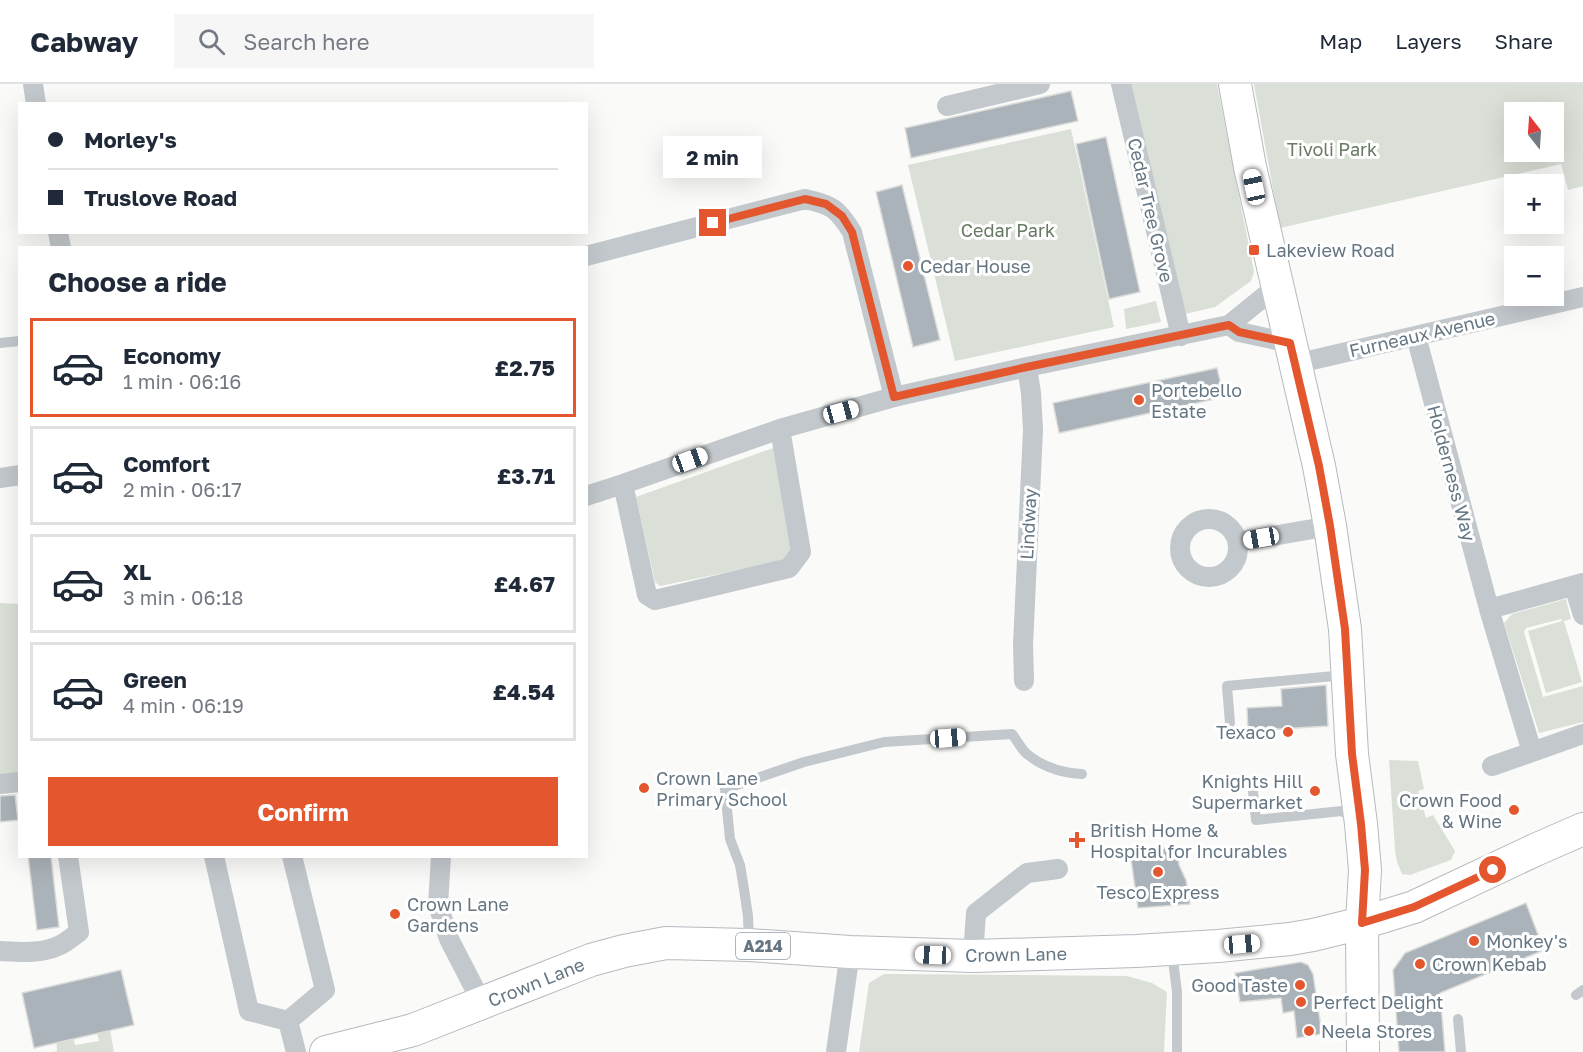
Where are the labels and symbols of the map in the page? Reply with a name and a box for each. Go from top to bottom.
north arrow [1504,102,1564,162]
callout: 2 min [664,136,762,178]
street label: Cedar Tree Grove [1124,136,1178,284]
park label: Tivoli Park [1287,138,1377,160]
car [1241,168,1267,206]
route end [699,209,726,236]
park label: Cedar Park [961,219,1055,241]
place label: Lakeview Road [1266,239,1395,261]
marker: Lakeview Road [1247,243,1261,257]
place label: Cedar House [920,255,1031,277]
marker: Cedar House [901,259,915,273]
street label: Furneaux Avenue [1347,307,1497,361]
place label: Portebello Estate [1151,379,1242,422]
marker: Portebello Estate [1132,393,1146,407]
car [821,399,861,425]
street label: Holderness Way [1423,402,1481,544]
car [670,445,710,475]
street label: Lindway [1015,488,1041,560]
car [1242,526,1280,550]
place label: Texaco [1216,721,1276,743]
marker: Texaco [1281,725,1295,739]
car [929,728,967,748]
place label: Crown Lane Primary School [656,767,788,810]
place label: Knights Hill Supermarket [1191,770,1303,813]
marker: Crown Lane Primary School [637,781,651,795]
marker: Knights Hill Supermarket [1308,784,1322,798]
place label: Crown Food & Wine [1399,789,1502,832]
marker: Crown Food & Wine [1507,803,1521,817]
place label: British Home & Hospital for Incurables [1090,819,1287,862]
marker: British Home & Hospital for Incurables [1068,831,1086,849]
route start [1479,856,1506,883]
marker: Tesco Express [1151,865,1165,879]
place label: Tesco Express [1097,881,1219,903]
place label: Crown Lane Gardens [407,893,509,936]
marker: Crown Lane Gardens [388,907,402,921]
place label: Monkey's [1486,930,1568,952]
road number: A214 [736,933,790,959]
car [1223,933,1261,955]
marker: Monkey's [1467,934,1481,948]
street label: Crown Lane [965,942,1067,966]
car [915,945,951,965]
street label: Crown Lane [485,953,587,1011]
place label: Crown Kebab [1432,953,1547,975]
marker: Crown Kebab [1413,957,1427,971]
place label: Good Taste [1191,974,1288,996]
marker: Good Taste [1293,978,1307,992]
place label: Perfect Delight [1313,991,1444,1013]
marker: Perfect Delight [1294,995,1308,1009]
place label: Neela Stores [1321,1020,1432,1042]
marker: Neela Stores [1302,1024,1316,1038]

